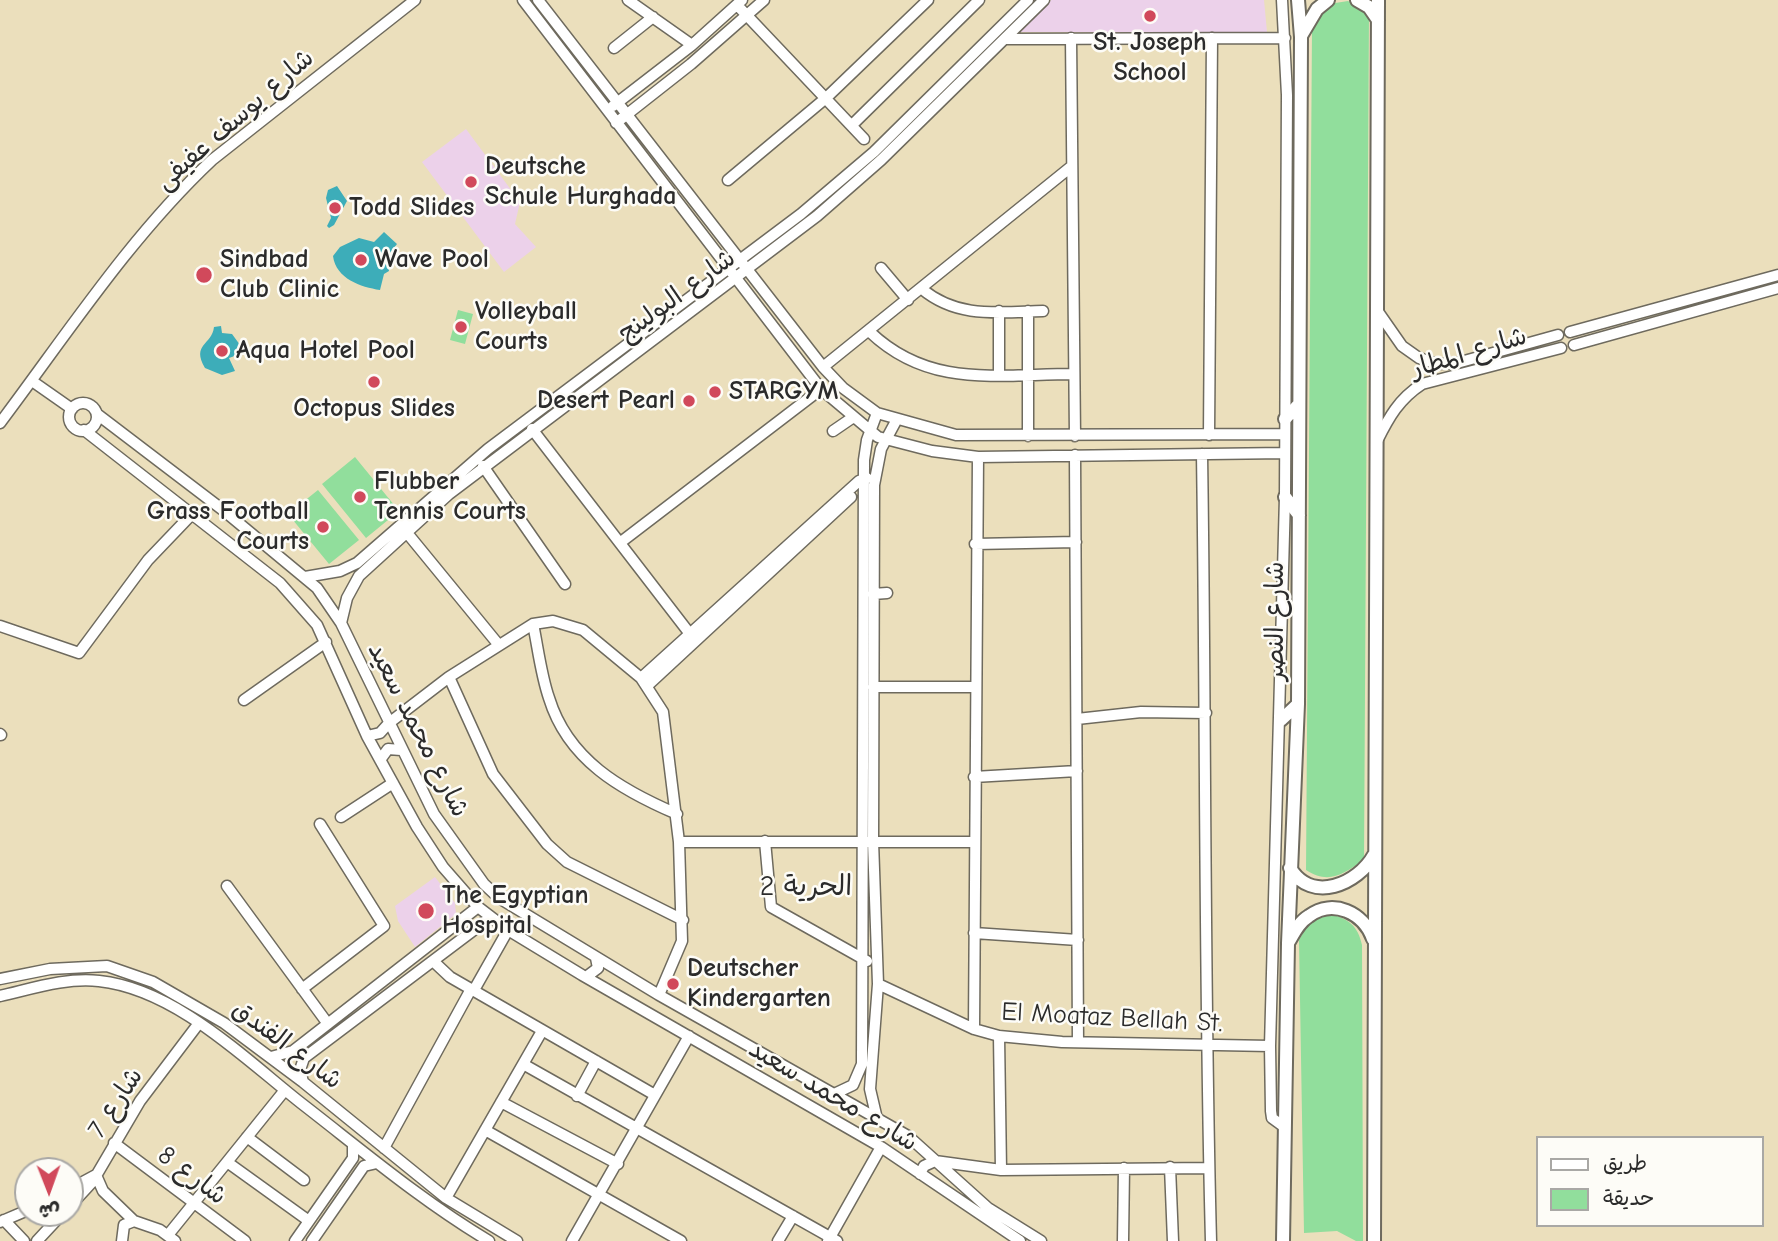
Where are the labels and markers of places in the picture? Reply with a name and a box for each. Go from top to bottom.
marker: St. Joseph School [1142,8,1158,24]
place label: St. Joseph School [1093,27,1207,88]
place label: Deutsche Schule Hurghada [485,151,676,212]
marker: Deutsche Schule Hurghada [463,174,479,190]
place label: Todd Slides [349,192,474,224]
marker: Todd Slides [327,200,343,216]
place label: Sindbad Club Clinic [220,244,339,306]
place label: Wave Pool [375,244,489,276]
marker: Wave Pool [353,252,369,268]
marker: Sindbad Club Clinic [194,265,214,285]
place label: Volleyball Courts [475,296,577,358]
marker: Volleyball Courts [453,319,469,335]
place label: Aqua Hotel Pool [236,335,415,367]
marker: Aqua Hotel Pool [214,343,230,359]
marker: Octopus Slides [366,374,382,390]
place label: STARGYM [729,376,839,408]
marker: STARGYM [707,384,723,400]
place label: Desert Pearl [537,385,675,417]
place label: Octopus Slides [293,393,455,425]
marker: Desert Pearl [681,393,697,409]
place label: Flubber Tennis Courts [374,466,526,528]
marker: Flubber Tennis Courts [352,489,368,505]
place label: Grass Football Courts [147,496,309,558]
marker: Grass Football Courts [315,519,331,535]
place label: The Egyptian Hospital [442,880,589,942]
marker: The Egyptian Hospital [416,901,436,921]
place label: Deutscher Kindergarten [687,953,831,1014]
marker: Deutscher Kindergarten [665,976,681,992]

